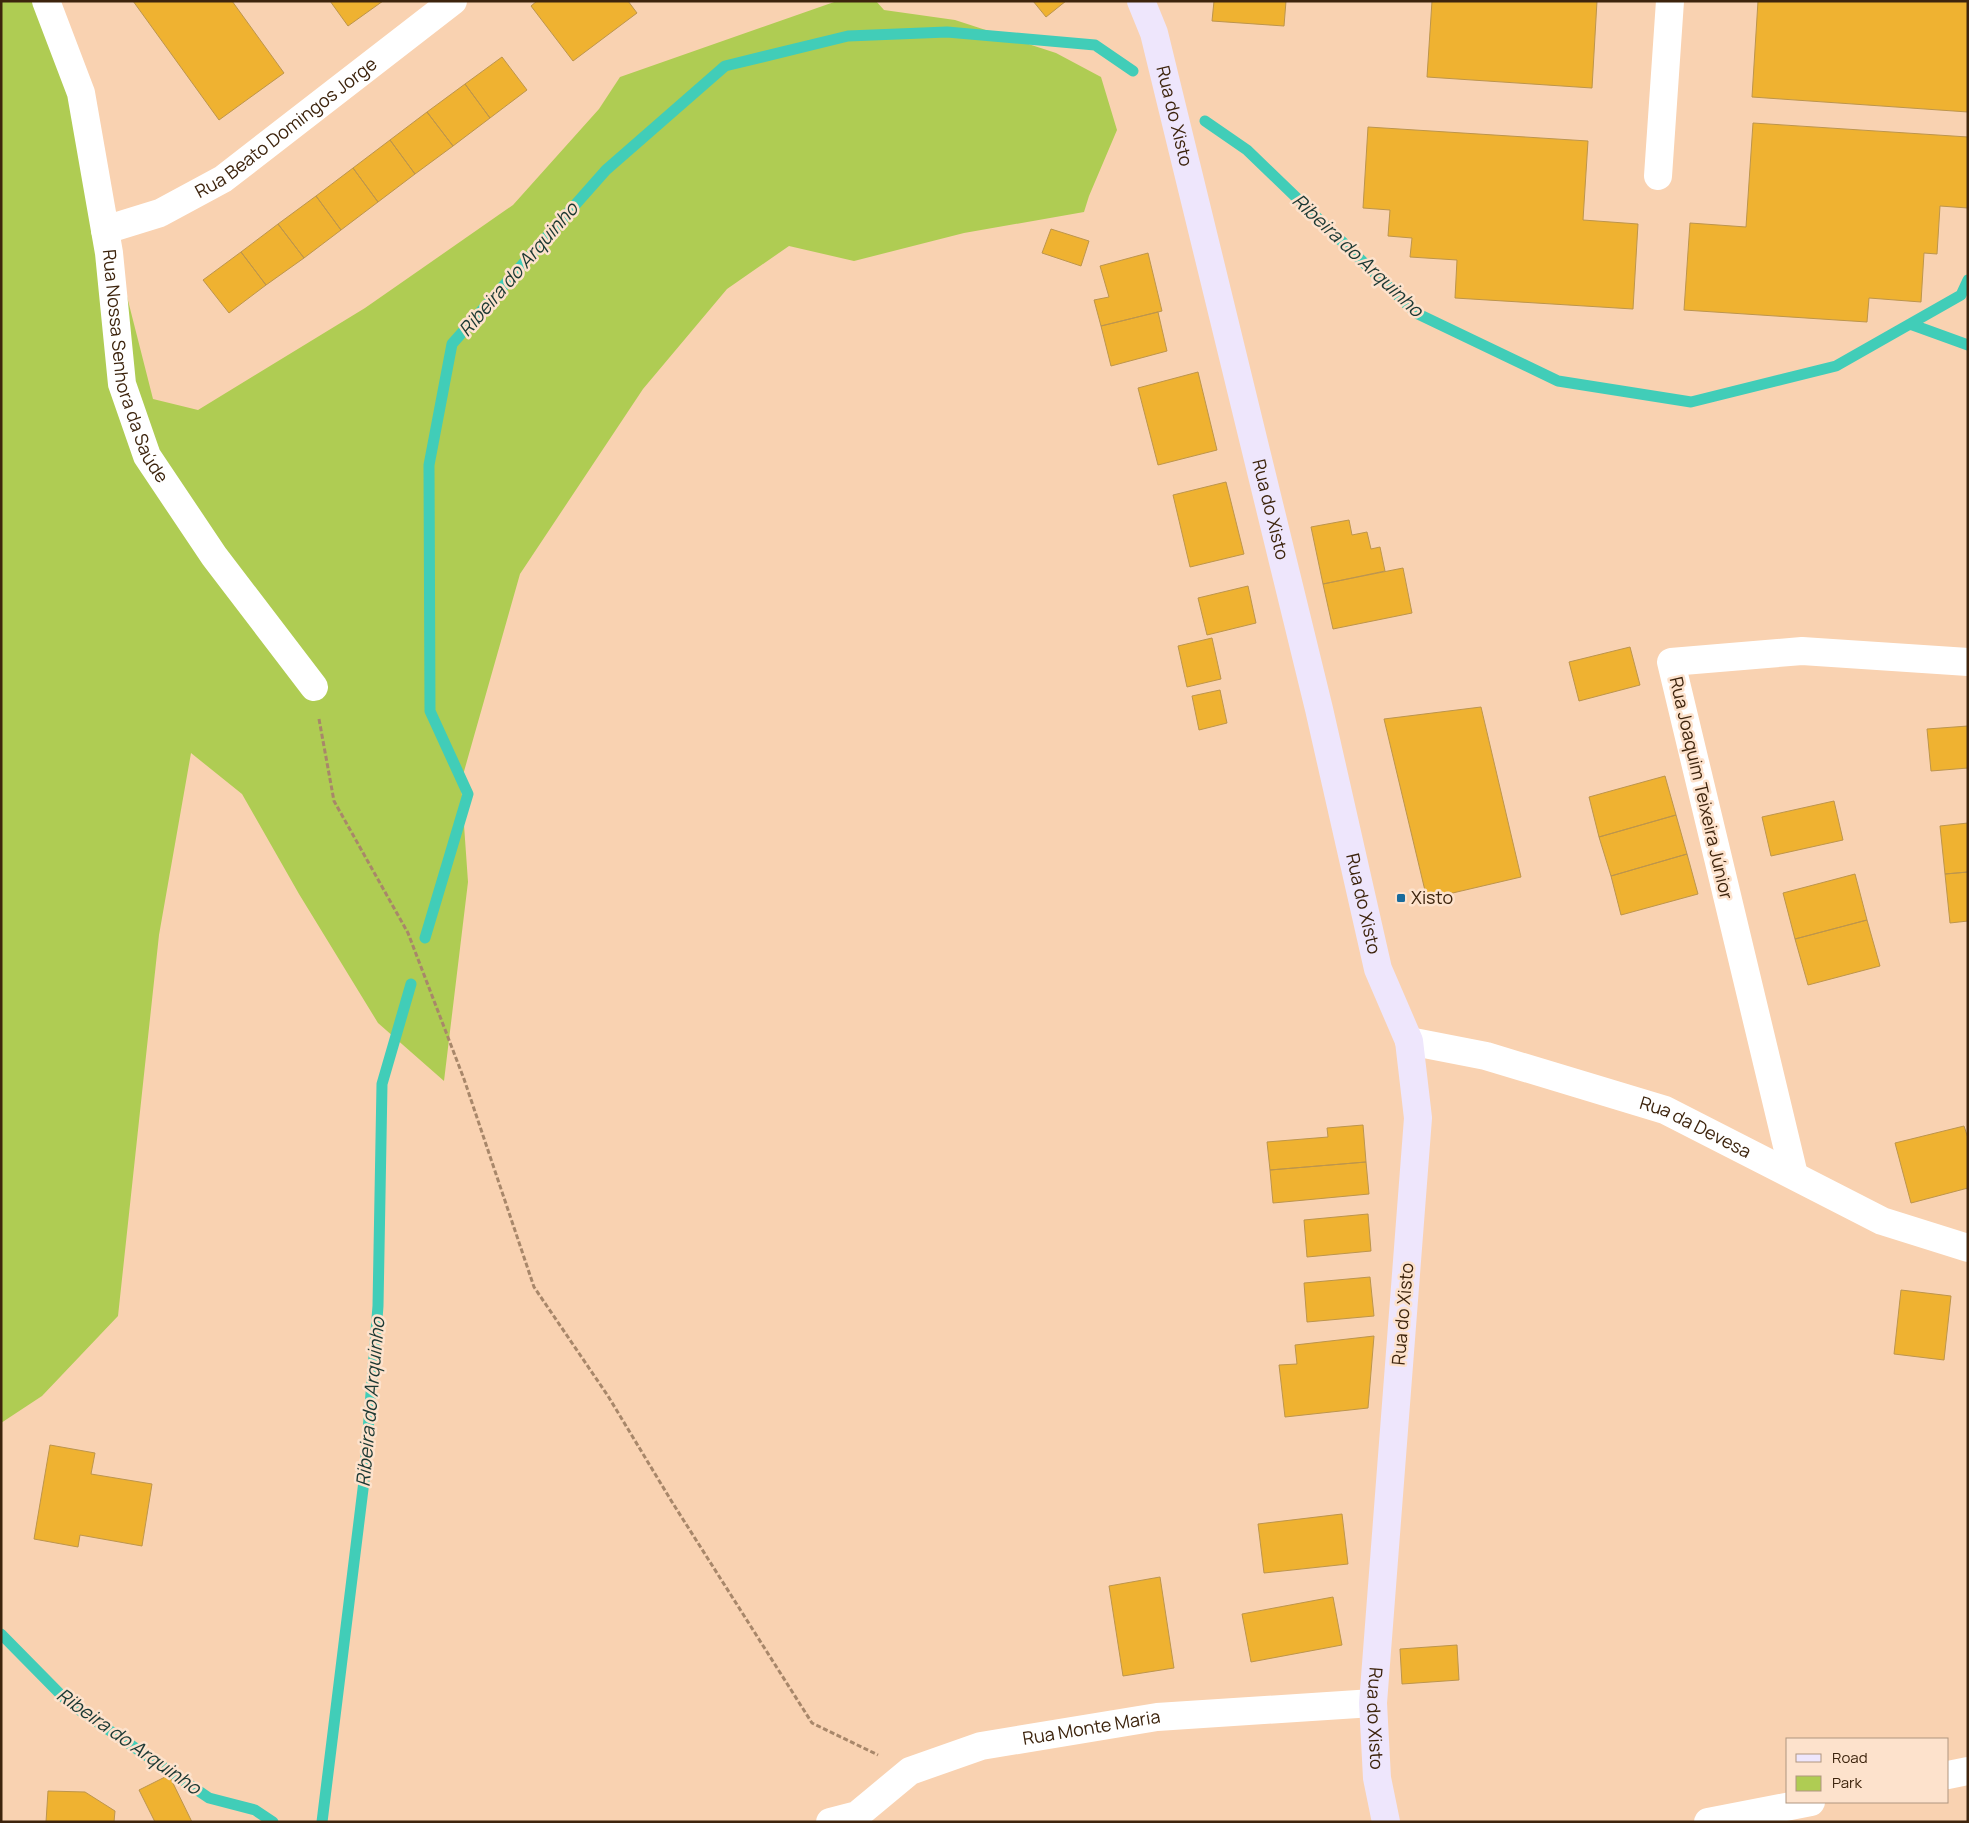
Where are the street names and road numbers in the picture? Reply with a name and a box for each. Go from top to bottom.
street label: Rua Beato Domingos Jorge [190,51,381,203]
street label: Rua do Xisto [1151,63,1199,169]
street label: Rua Nossa Senhora da Saúde [98,248,175,487]
street label: Rua do Xisto [1247,457,1295,562]
street label: Rua Joaquim Teixeira Júnior [1665,674,1739,902]
street label: Rua do Xisto [1341,851,1387,956]
street label: Rua da Devesa [1637,1090,1756,1163]
street label: Rua do Xisto [1386,1262,1418,1366]
street label: Rua do Xisto [1362,1666,1390,1770]
street label: Rua Monte Maria [1021,1704,1162,1750]

